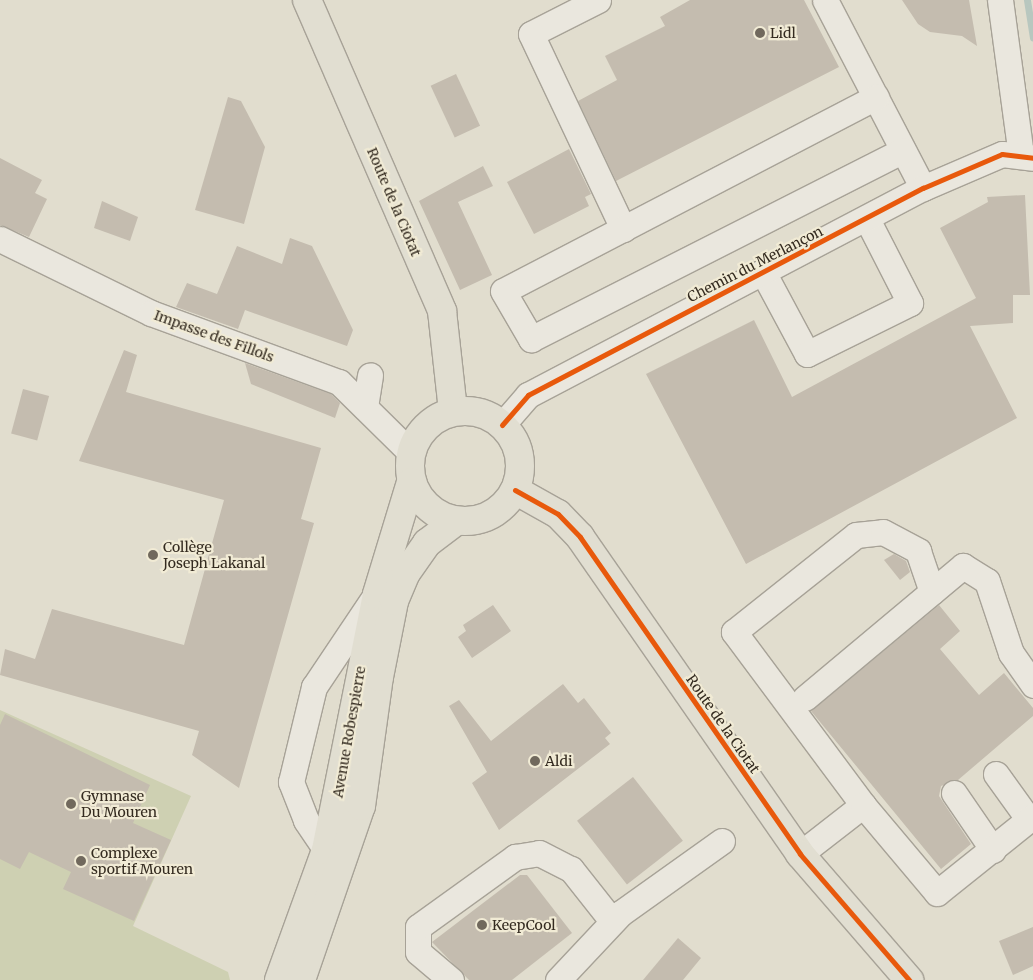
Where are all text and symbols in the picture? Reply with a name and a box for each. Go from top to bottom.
place label: Lidl [770,25,796,41]
marker: Lidl [754,27,766,39]
street label: Route de la Ciotat [363,145,425,259]
street label: Chemin du Merlançon [685,223,825,305]
street label: Impasse des Fillols [152,307,276,365]
place label: Collège Joseph Lakanal [163,539,265,572]
marker: Collège Joseph Lakanal [147,549,159,561]
street label: Avenue Robespierre [329,665,369,799]
street label: Route de la Ciotat [683,671,763,777]
place label: Aldi [545,753,572,769]
marker: Aldi [529,755,541,767]
place label: Gymnase Du Mouren [81,788,157,820]
marker: Gymnase Du Mouren [65,798,77,810]
place label: Complexe sportif Mouren [91,845,193,878]
marker: Complexe sportif Mouren [75,855,87,867]
place label: KeepCool [492,917,556,933]
marker: KeepCool [476,919,488,931]

